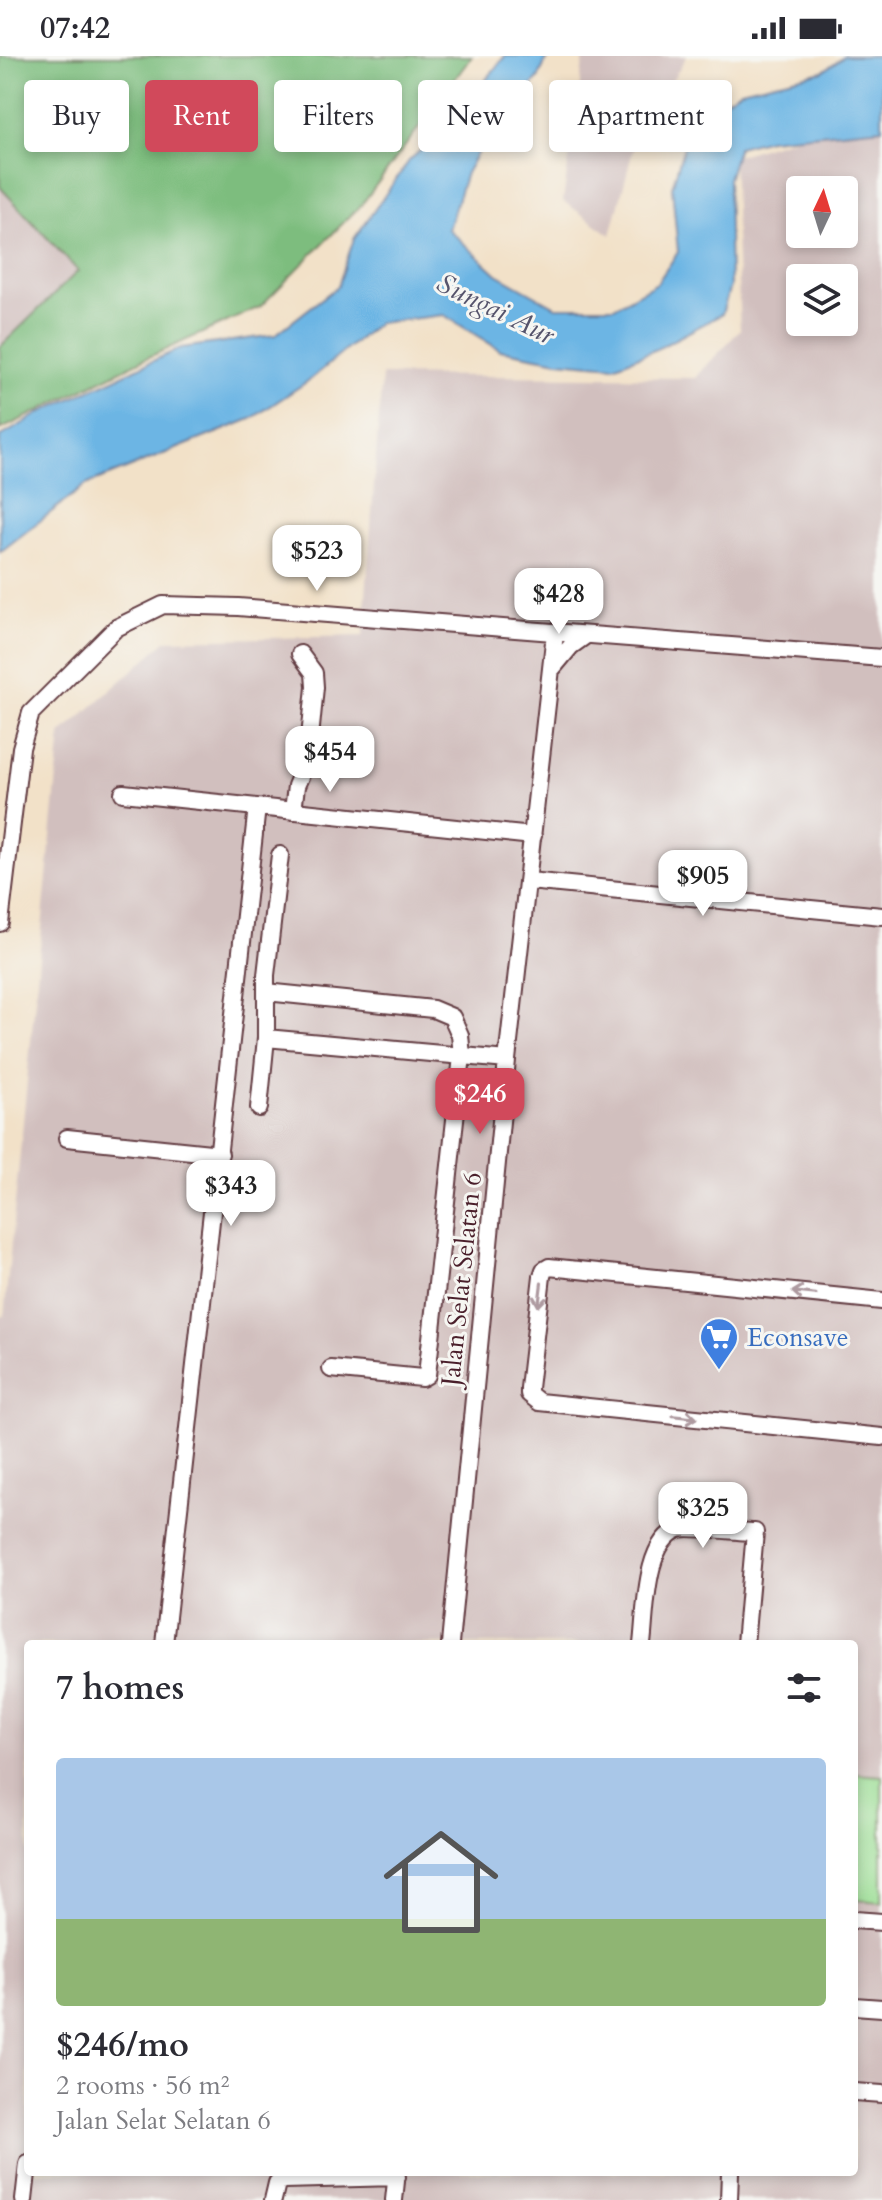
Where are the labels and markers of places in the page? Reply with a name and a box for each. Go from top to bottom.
pin: $523 [270,525,364,593]
pin: $428 [512,568,606,636]
pin: $454 [283,726,377,794]
pin: $905 [656,850,750,918]
pin: $246 [433,1068,527,1136]
pin: $343 [184,1160,278,1228]
supermarket icon: Econsave [698,1316,740,1371]
place label: Econsave [747,1320,849,1355]
pin: $325 [656,1482,750,1550]

